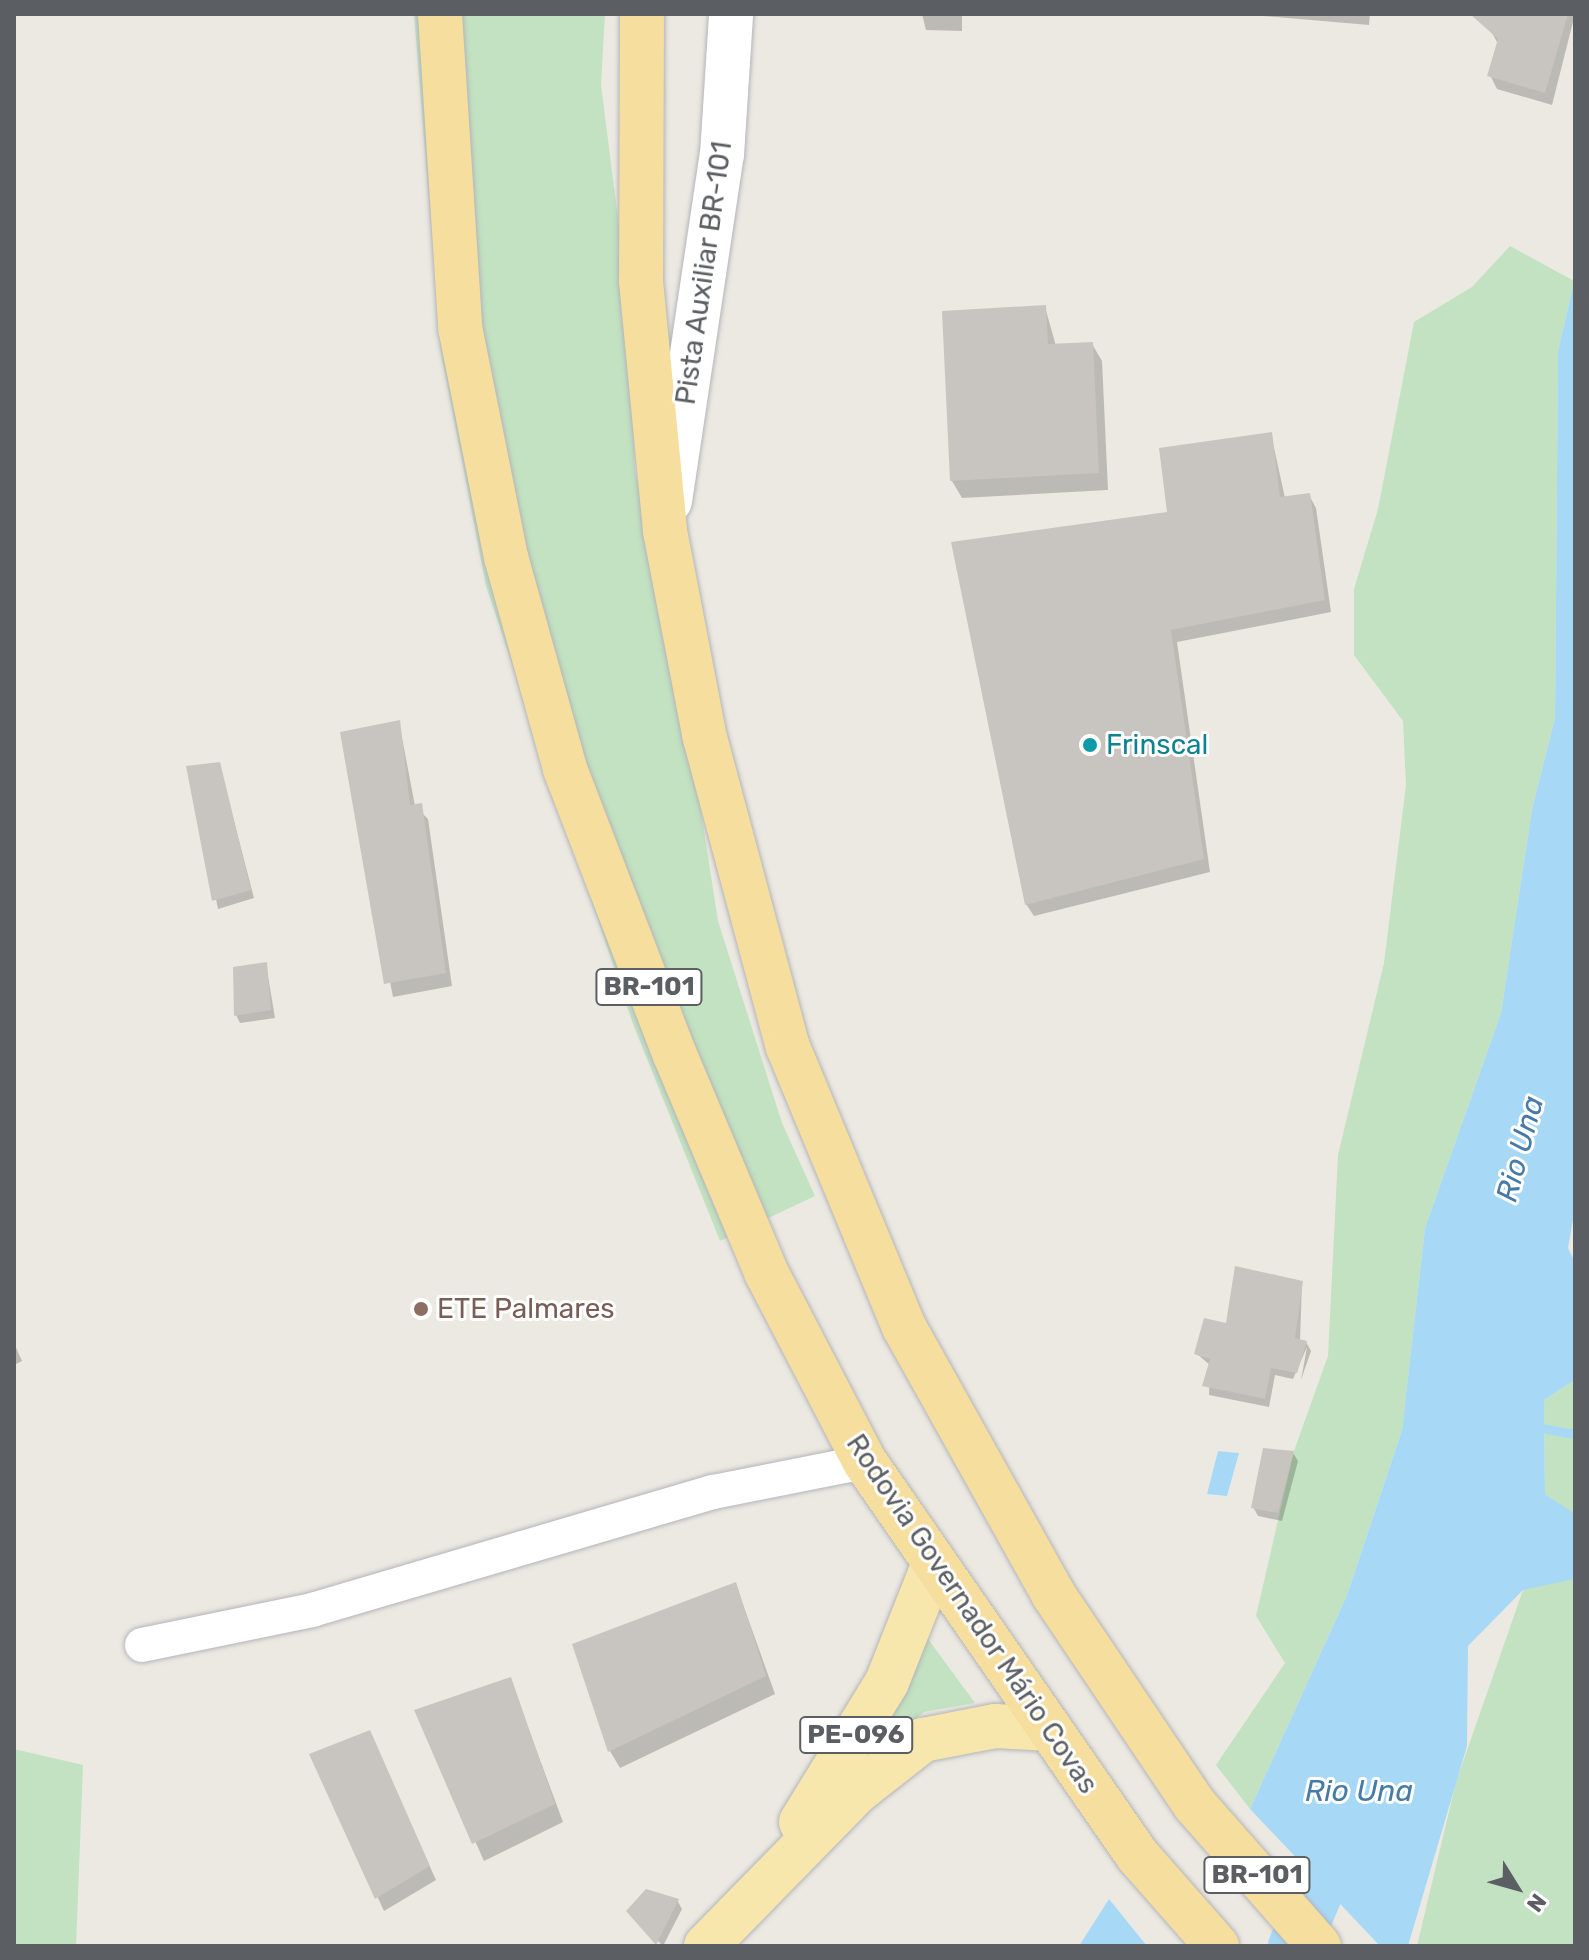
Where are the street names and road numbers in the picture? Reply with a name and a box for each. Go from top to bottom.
street label: Pista Auxiliar BR-101 [669,139,739,407]
road number: BR-101 [595,965,703,1009]
street label: Rodovia Governador Mário Covas [839,1428,1105,1800]
road number: PE-096 [798,1713,914,1757]
road number: BR-101 [1203,1853,1311,1897]

